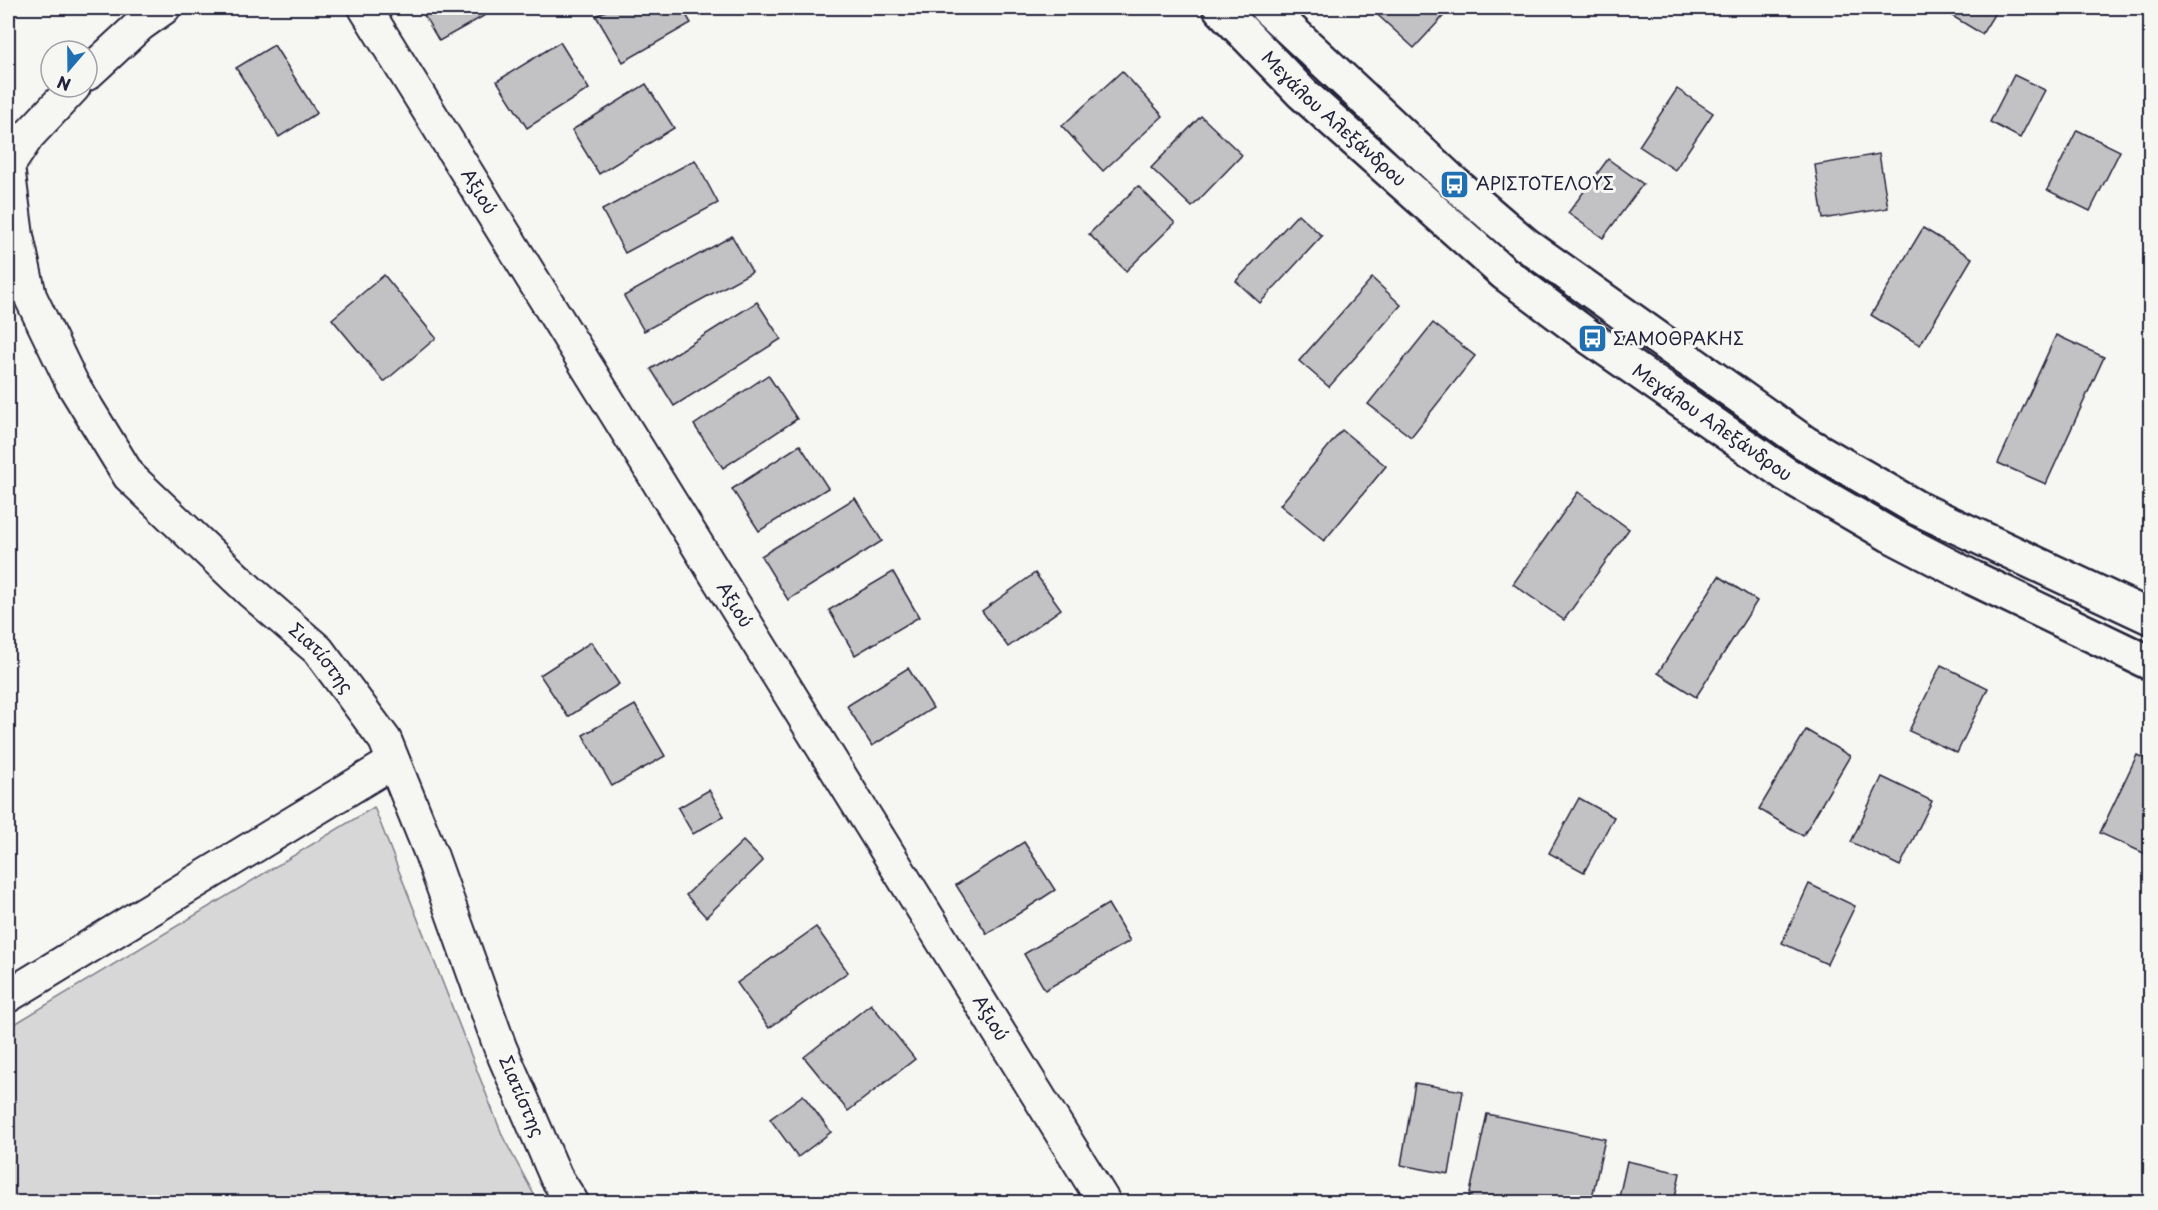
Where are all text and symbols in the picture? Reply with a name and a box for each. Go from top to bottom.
north arrow [39,39,99,99]
street label: Μεγάλου Αλεξάνδρου [1256,44,1413,192]
text: N [53,71,74,97]
street label: Αξιού [455,163,504,219]
bus stop icon: ΑΡΙΣΤΟΤΕΛΟΥΣ [1439,168,1471,200]
place label: ΑΡΙΣΤΟΤΕΛΟΥΣ [1476,169,1614,196]
bus stop icon: ΣΑΜΟΘΡΑΚΗΣ [1576,323,1608,355]
place label: ΣΑΜΟΘΡΑΚΗΣ [1613,324,1744,351]
street label: Μεγάλου Αλεξάνδρου [1627,356,1798,487]
street label: Αξιού [711,576,760,632]
street label: Σιατίστης [284,616,361,698]
street label: Αξιού [967,989,1016,1045]
street label: Σιατίστης [493,1051,552,1141]

